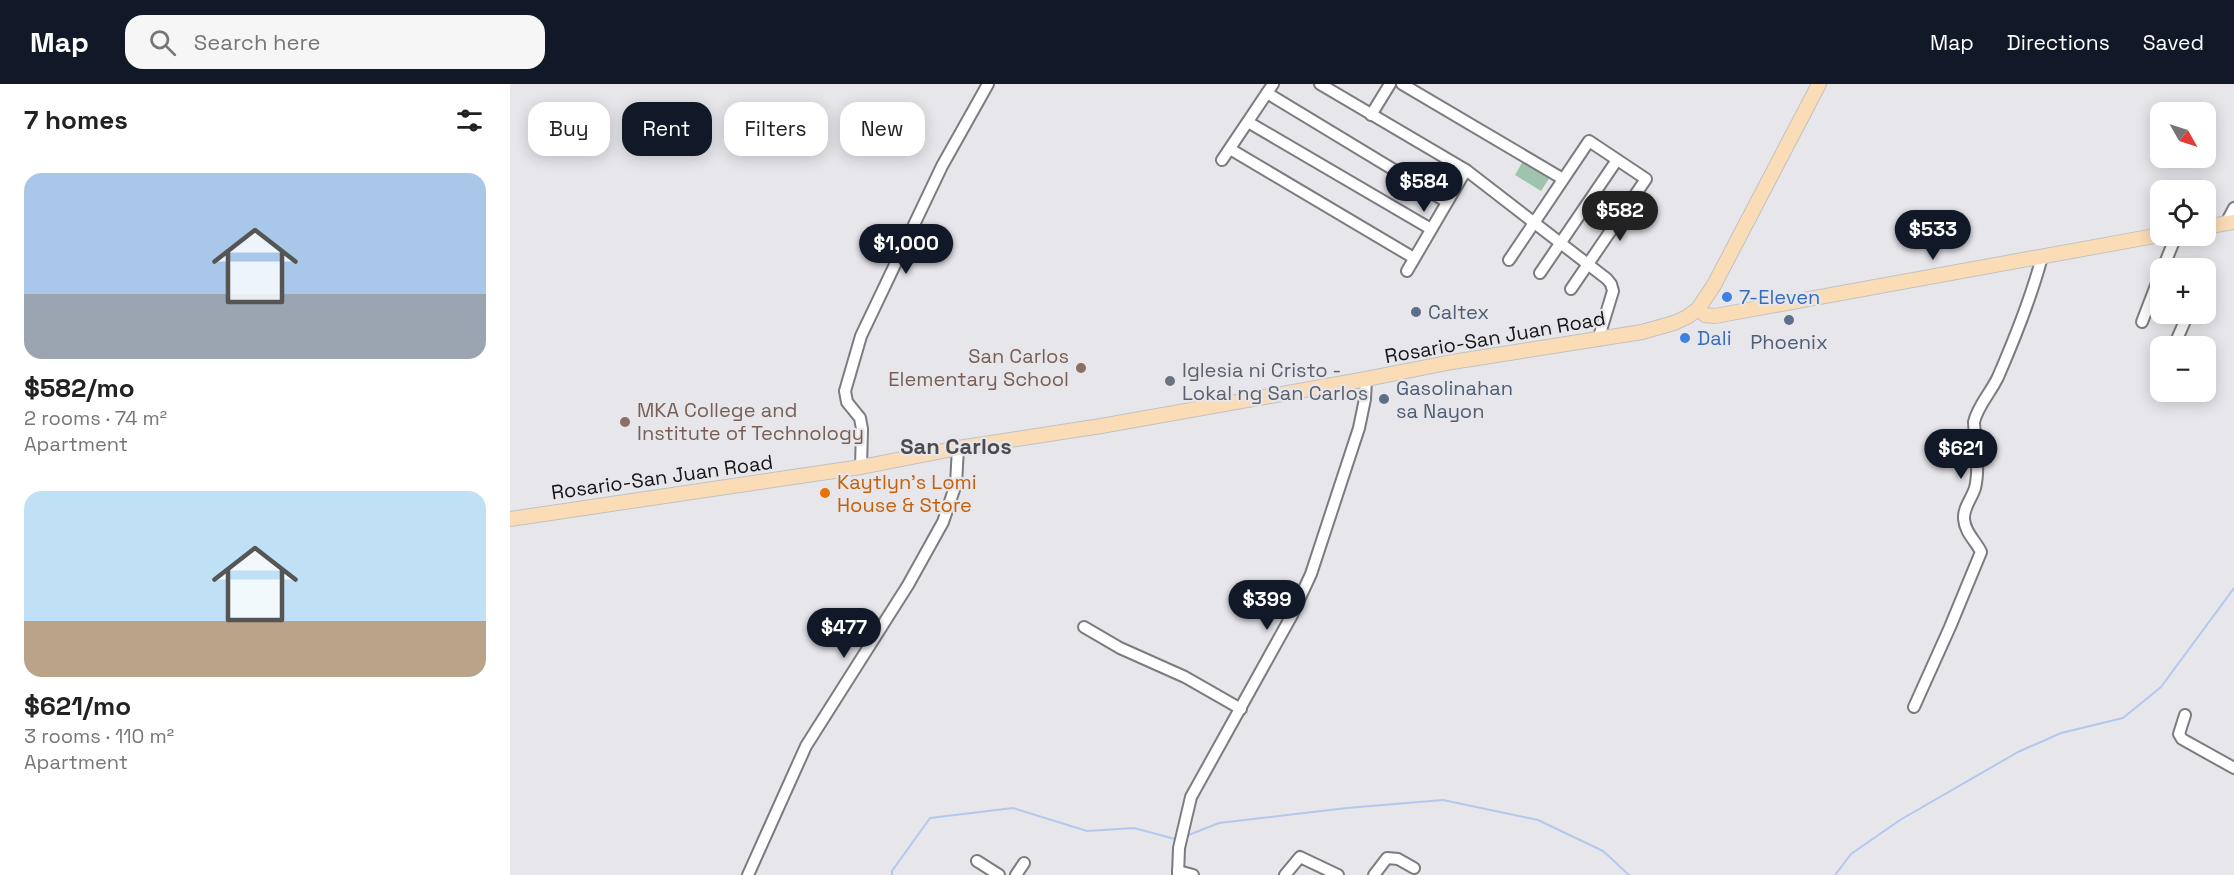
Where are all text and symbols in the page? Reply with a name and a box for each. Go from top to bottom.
search box [125,15,545,69]
text: Map [30,24,89,60]
icon: search [146,26,179,59]
text: Search here [194,28,321,56]
text: Map [1930,29,1974,56]
text: Directions [2007,29,2110,56]
text: Saved [2143,29,2204,56]
chip: Buy [528,102,610,156]
chip: Rent [622,102,712,156]
chip: Filters [724,102,828,156]
chip: New [840,102,925,156]
north arrow [2150,102,2216,168]
map controls [2150,102,2216,402]
text: 7 homes [24,103,128,137]
icon: filters [453,104,486,137]
pin: $584 [1388,162,1460,213]
text: $584 [1400,168,1448,194]
button: locate [2150,180,2216,246]
pin: $582 [1584,191,1656,242]
text: $582 [1596,197,1644,223]
pin: $533 [1897,210,1969,261]
icon: home [201,212,309,320]
text: $533 [1909,216,1957,242]
pin: $1,000 [857,224,955,275]
text: $1,000 [873,230,939,256]
button: + [2150,258,2216,324]
place label: 7-Eleven [1739,284,1820,310]
marker: 7-Eleven [1720,290,1734,304]
place label: Caltex [1428,299,1489,325]
street label: Rosario-San Juan Road [1383,305,1607,369]
marker: Caltex [1409,305,1423,319]
marker: Phoenix [1782,313,1796,327]
place label: Dali [1697,325,1732,351]
place label: Phoenix [1750,329,1828,355]
marker: Dali [1678,331,1692,345]
button: − [2150,336,2216,402]
place label: San Carlos Elementary School [888,343,1069,392]
place label: Iglesia ni Cristo - Lokal ng San Carlos [1182,357,1368,406]
marker: San Carlos Elementary School [1074,361,1088,375]
text: $582/mo [24,371,135,405]
marker: Iglesia ni Cristo - Lokal ng San Carlos [1163,374,1177,388]
place label: Gasolinahan sa Nayon [1396,375,1513,424]
marker: Gasolinahan sa Nayon [1377,392,1391,406]
place label: MKA College and Institute of Technology [637,397,864,446]
text: 2 rooms · 74 m² [24,405,167,431]
marker: MKA College and Institute of Technology [618,415,632,429]
pin: $621 [1925,429,1997,480]
text: Apartment [24,431,128,457]
district label: San Carlos [900,432,1012,460]
text: $621 [1938,435,1984,461]
street label: Rosario-San Juan Road [549,449,775,505]
place label: Kaytlyn's Lomi House & Store [837,469,977,518]
marker: Kaytlyn's Lomi House & Store [818,486,832,500]
icon: home [201,530,309,638]
pin: $399 [1231,580,1303,631]
text: $399 [1243,586,1292,612]
pin: $477 [808,608,880,659]
text: $477 [821,614,867,640]
text: $621/mo [24,689,131,723]
text: 3 rooms · 110 m² [24,723,174,749]
text: Apartment [24,749,128,775]

